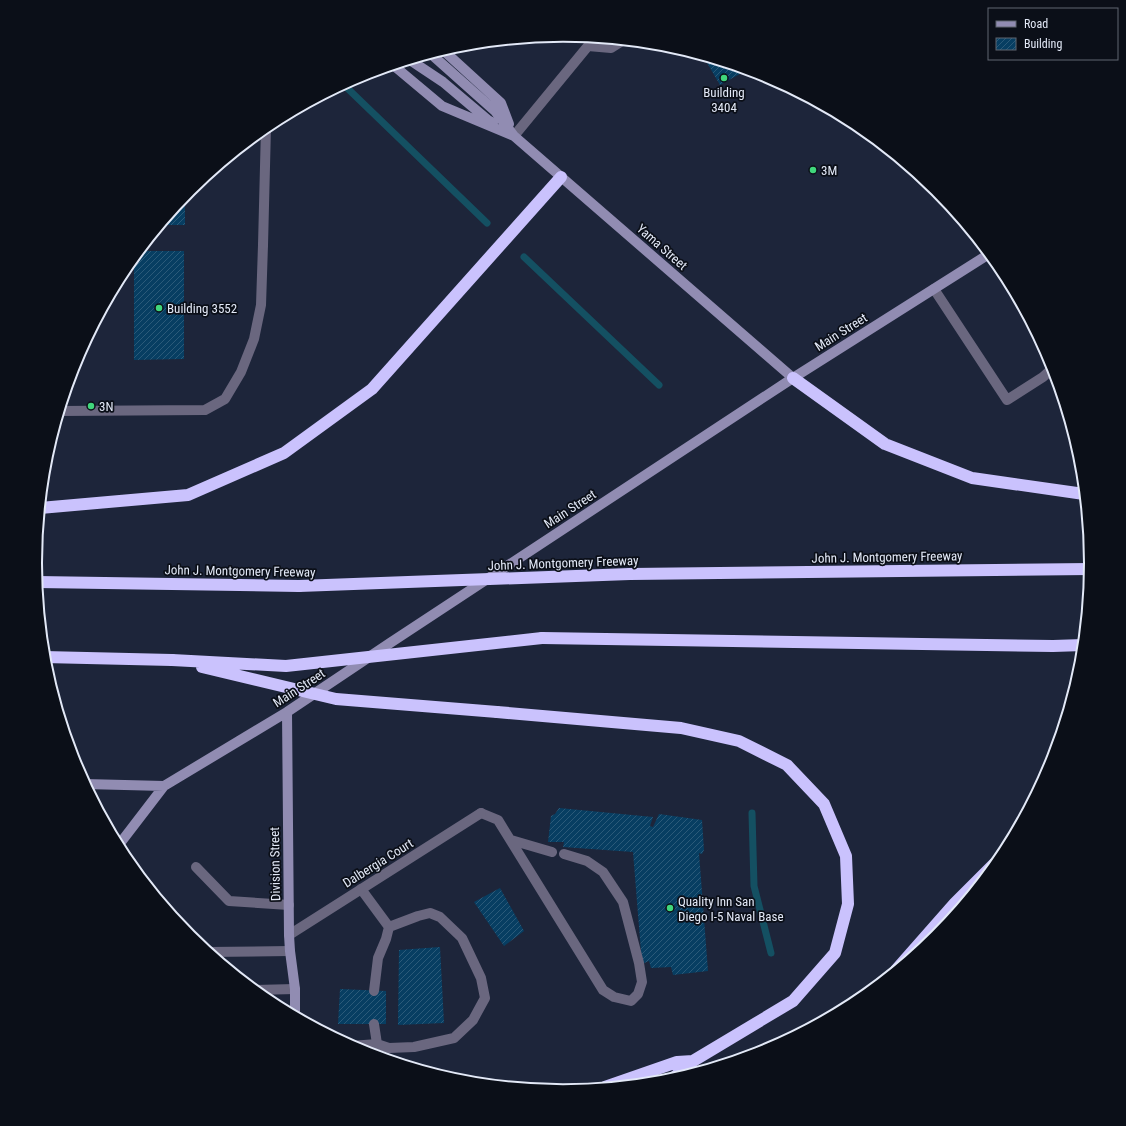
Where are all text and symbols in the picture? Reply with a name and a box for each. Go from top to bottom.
legend [988,8,1118,60]
text: Road [1024,17,1048,31]
text: Building [1024,37,1062,51]
marker: Building 3404 [719,73,729,83]
place label: Building 3404 [703,85,745,115]
place label: 3M [821,163,837,178]
marker: 3M [808,165,818,175]
street label: Yama Street [634,221,690,273]
place label: Building 3552 [167,301,237,316]
marker: Building 3552 [154,303,164,313]
street label: Main Street [812,310,870,354]
place label: 3N [99,399,113,414]
marker: 3N [86,401,96,411]
street label: Main Street [541,487,599,531]
street label: John J. Montgomery Freeway [811,548,963,566]
street label: John J. Montgomery Freeway [487,553,639,573]
street label: John J. Montgomery Freeway [164,562,316,580]
street label: Main Street [270,666,328,710]
street label: Division Street [267,827,283,901]
street label: Dalbergia Court [340,835,416,891]
place label: Quality Inn San Diego I-5 Naval Base [678,894,784,924]
marker: Quality Inn San Diego I-5 Naval Base [665,903,675,913]

